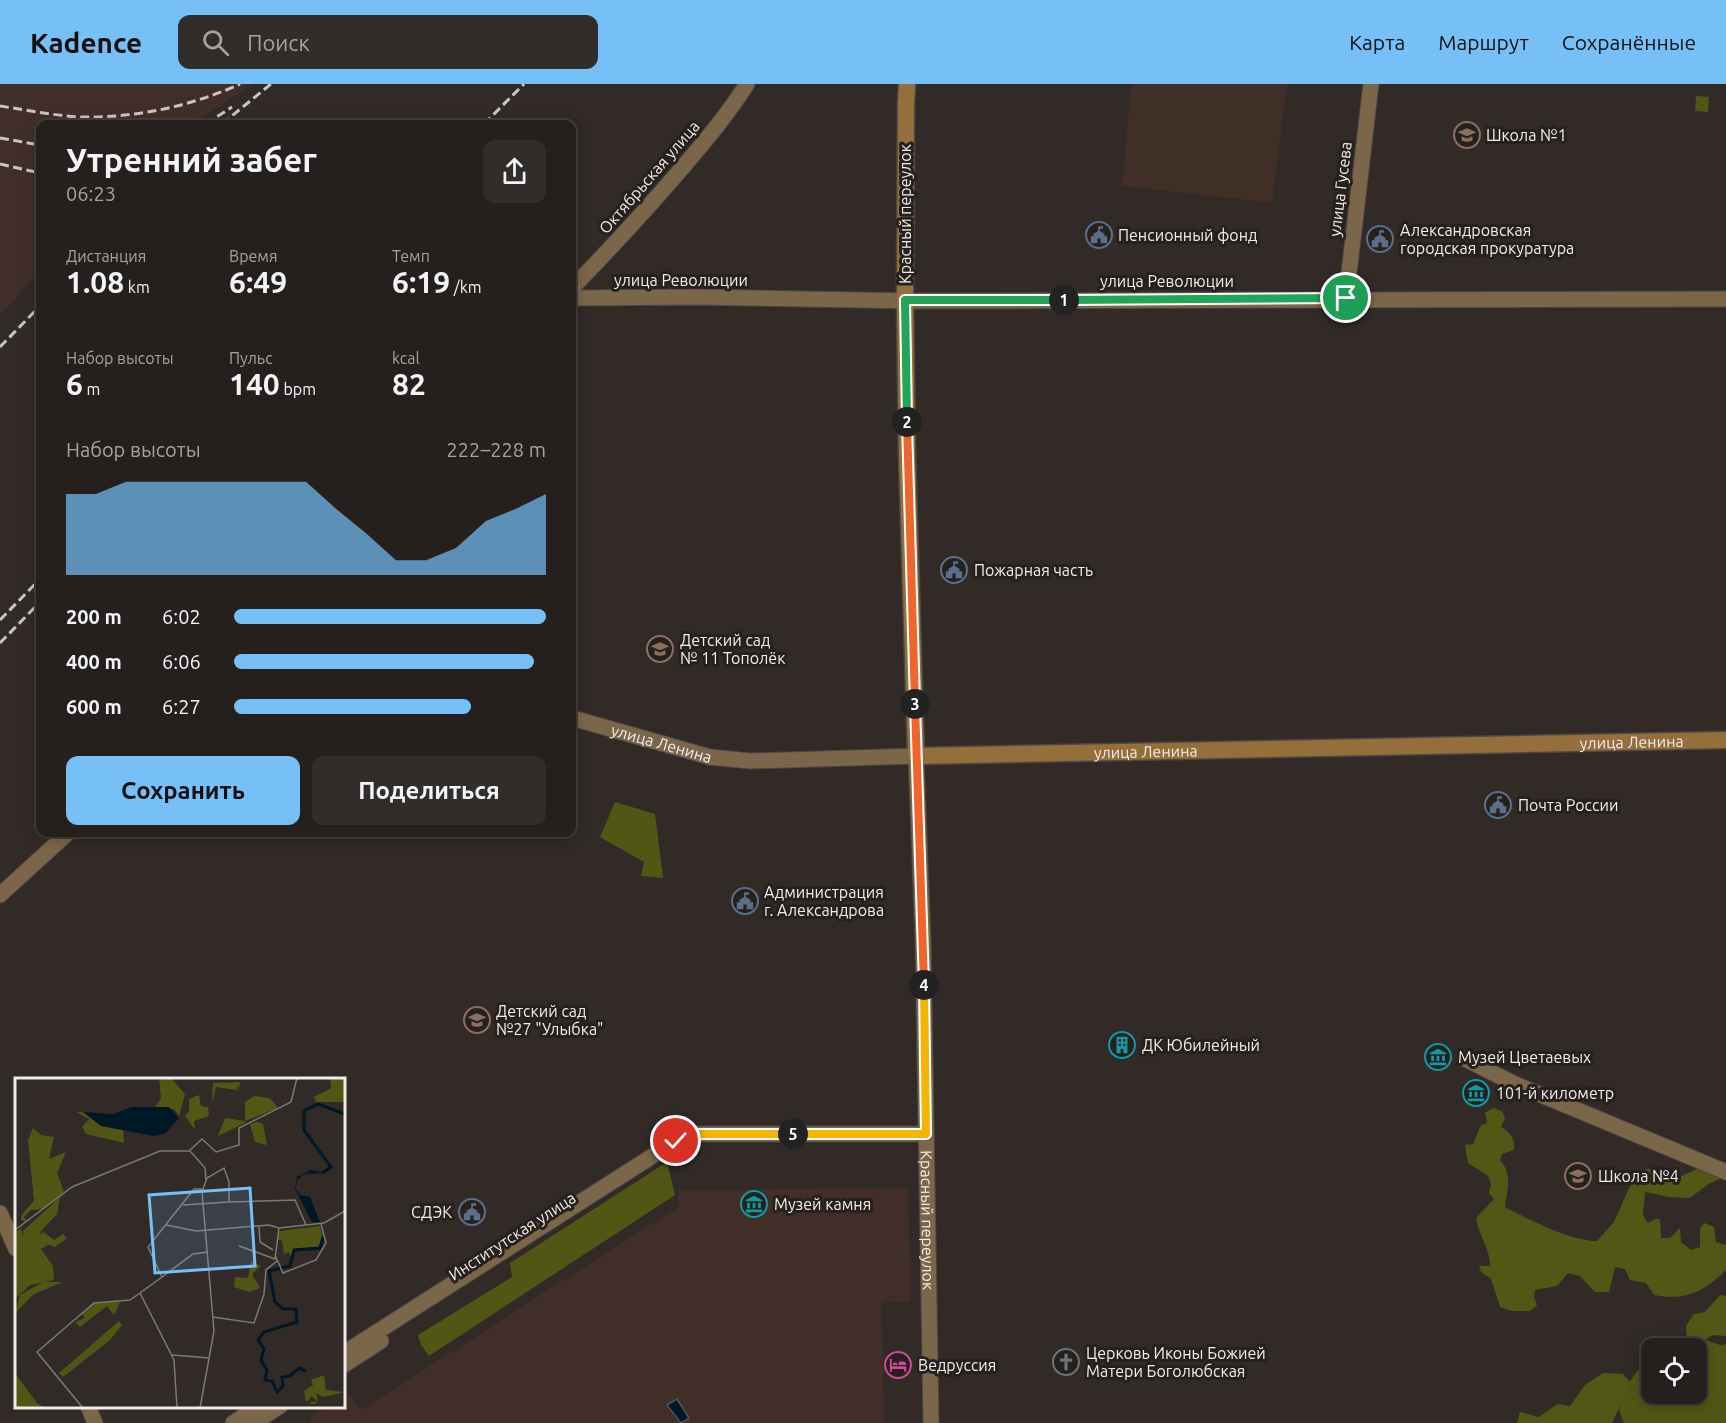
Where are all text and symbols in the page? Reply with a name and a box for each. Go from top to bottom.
search box [178,15,598,69]
icon: search [199,26,232,59]
text: Kadence [30,27,142,58]
text: Поиск [247,30,310,55]
text: Карта [1349,30,1405,54]
text: Маршрут [1438,30,1529,54]
text: Сохранённые [1562,30,1696,54]
street label: Октябрьская улица [595,117,703,237]
school or university icon: Школа №1 [1452,120,1482,150]
place label: Школа №1 [1486,126,1567,144]
button: share [483,140,546,203]
street label: улица Гусева [1325,140,1355,238]
text: Утренний забег [66,141,317,178]
street label: Красный переулок [896,144,914,284]
text: 06:23 [66,182,116,205]
public building icon: Пенсионный фонд [1084,220,1114,250]
place label: Александровская городская прокуратура [1400,221,1574,257]
public building icon: Александровская городская прокуратура [1365,224,1395,254]
place label: Пенсионный фонд [1118,226,1257,244]
text: Дистанция [66,247,146,265]
text: Время [229,247,278,265]
text: Темп [392,247,430,265]
text: 1.08 [66,265,124,299]
text: 6:49 [229,265,287,299]
text: 6:19 [392,265,450,299]
street label: улица Революции [614,271,748,289]
street label: улица Революции [1100,272,1234,290]
pin [1320,272,1371,323]
text: km [124,278,150,296]
text: /km [450,278,482,296]
icon: arrive [1329,281,1362,314]
pin: 1 [1049,285,1079,315]
text: 1 [1059,291,1069,309]
text: Набор высоты [66,349,174,367]
text: Пульс [229,349,273,367]
text: kcal [392,349,420,367]
text: 6 [66,367,83,401]
text: 140 [229,367,280,401]
text: 82 [392,367,426,401]
text: m [83,380,100,398]
text: bpm [280,380,316,398]
pin: 2 [892,407,922,437]
text: 2 [902,413,912,431]
text: Набор высоты [66,438,201,461]
text: 222–228 m [447,438,546,461]
public building icon: Пожарная часть [939,555,969,585]
place label: Пожарная часть [974,561,1093,579]
text: 200 m [66,605,122,628]
text: 6:02 [162,605,201,628]
place label: Детский сад № 11 Тополёк [680,631,785,667]
school or university icon: Детский сад № 11 Тополёк [645,634,675,664]
text: 400 m [66,650,122,673]
text: 6:06 [162,650,201,673]
pin: 3 [900,689,930,719]
text: 600 m [66,695,122,718]
text: 6:27 [162,695,201,718]
text: 3 [910,695,920,713]
street label: улица Ленина [609,721,714,766]
street label: улица Ленина [1580,732,1684,752]
street label: улица Ленина [1094,741,1198,761]
button: Сохранить [66,756,300,825]
button: Поделиться [312,756,546,825]
public building icon: Почта России [1483,790,1513,820]
place label: Почта России [1518,796,1618,814]
place label: Администрация г. Александрова [764,883,884,919]
public building icon: Администрация г. Александрова [730,886,760,916]
pin: 4 [909,970,939,1000]
text: 4 [919,976,929,994]
place label: Детский сад №27 "Улыбка" [496,1002,603,1038]
school or university icon: Детский сад №27 "Улыбка" [462,1005,492,1035]
building icon: ДК Юбилейный [1107,1030,1137,1060]
place label: ДК Юбилейный [1142,1036,1260,1054]
museum icon: Музей Цветаевых [1423,1042,1453,1072]
place label: Музей Цветаевых [1458,1048,1591,1066]
inset map [15,1078,345,1408]
museum icon: 101-й километр [1461,1078,1491,1108]
place label: 101-й километр [1496,1084,1614,1102]
pin [650,1115,701,1166]
pin: 5 [778,1119,808,1149]
icon: check [659,1124,692,1157]
text: 5 [788,1125,798,1143]
street label: Красный переулок [917,1150,938,1290]
school or university icon: Школа №4 [1563,1161,1593,1191]
place label: Школа №4 [1598,1167,1679,1185]
street label: Институтская улица [445,1188,579,1284]
museum icon: Музей камня [739,1189,769,1219]
place label: Музей камня [774,1195,871,1213]
public building icon: СДЭК [457,1197,487,1227]
place label: СДЭК [411,1203,452,1221]
map controls [1641,1338,1707,1404]
button: locate [1641,1338,1707,1404]
place label: Церковь Иконы Божией Матери Боголюбская [1086,1344,1266,1380]
church icon: Церковь Иконы Божией Матери Боголюбская [1051,1347,1081,1377]
hotel icon: Ведруссия [883,1350,913,1380]
place label: Ведруссия [918,1356,996,1374]

